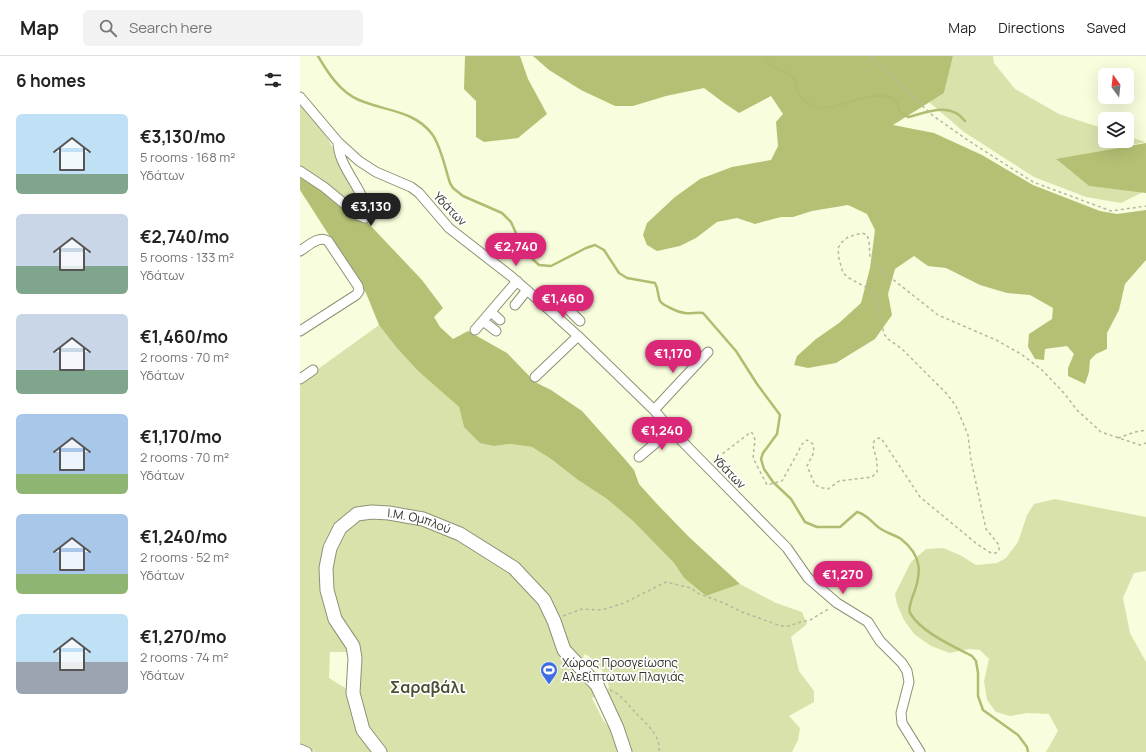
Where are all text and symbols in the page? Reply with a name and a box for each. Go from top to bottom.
search box [83,10,363,46]
text: Map [20,15,59,41]
icon: search [97,17,119,39]
text: Search here [129,17,212,38]
text: Map [948,18,976,37]
text: Directions [998,18,1065,37]
text: Saved [1087,18,1126,37]
north arrow [1098,68,1134,104]
map controls [1098,68,1134,148]
text: 6 homes [16,69,86,92]
icon: filters [262,69,284,91]
button: layers [1098,112,1134,148]
text: €3,130/mo [140,125,226,148]
icon: home [48,130,96,178]
text: 5 rooms · 168 m² [140,148,236,166]
text: Υδάτων [140,166,185,184]
street label: Υδάτων [430,188,471,229]
pin: €3,130 [338,193,404,227]
text: €3,130 [351,197,391,215]
text: €2,740/mo [140,225,229,248]
icon: home [48,230,96,278]
pin: €2,740 [483,233,549,267]
text: €2,740 [494,237,538,255]
text: 5 rooms · 133 m² [140,248,234,266]
text: Υδάτων [140,266,185,284]
pin: €1,460 [530,285,596,319]
text: €1,460 [542,289,584,307]
text: €1,460/mo [140,325,228,348]
icon: home [48,330,96,378]
pin: €1,170 [640,340,706,374]
text: €1,170 [654,344,692,362]
text: 2 rooms · 70 m² [140,348,229,366]
text: Υδάτων [140,366,185,384]
pin: €1,240 [629,417,695,451]
text: €1,240 [641,421,683,439]
text: €1,170/mo [140,425,222,448]
icon: home [48,430,96,478]
text: 2 rooms · 70 m² [140,448,229,466]
street label: Υδάτων [709,451,750,492]
text: Υδάτων [140,466,185,484]
street label: Ι.Μ. Ομπλού [387,504,454,537]
text: €1,240/mo [140,525,227,548]
icon: home [48,530,96,578]
text: 2 rooms · 52 m² [140,548,229,566]
pin: €1,270 [810,561,876,595]
text: €1,270 [822,565,864,583]
text: Υδάτων [140,566,185,584]
text: €1,270/mo [140,625,226,648]
icon: home [48,630,96,678]
text: 2 rooms · 74 m² [140,648,228,666]
place label: Χώρος Προσγείωσης Αλεξίπτωτων Πλαγιάς [562,654,685,685]
sports icon: Χώρος Προσγείωσης Αλεξίπτωτων Πλαγιάς [539,660,559,685]
text: Υδάτων [140,666,185,684]
district label: Σαραβάλι [390,676,466,698]

